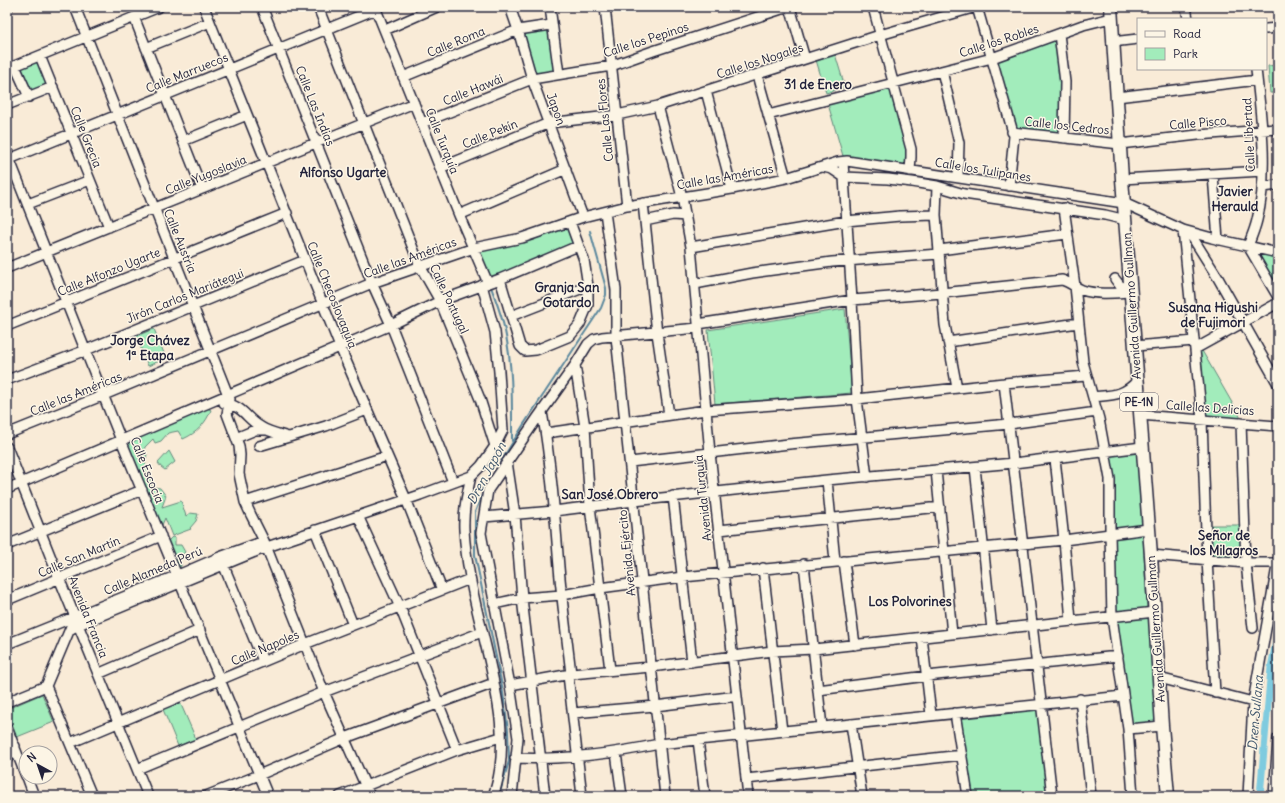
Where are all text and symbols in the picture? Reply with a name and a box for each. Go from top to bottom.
legend [1137,18,1267,70]
street label: Calle los Pepinos [601,19,690,60]
street label: Calle los Robles [957,21,1040,60]
street label: Calle Roma [425,23,487,60]
text: Road [1173,26,1201,41]
street label: Calle los Nogales [715,39,805,82]
text: Park [1173,46,1198,61]
street label: Calle Marruecos [144,49,230,96]
street label: Calle Las Indias [293,64,338,148]
street label: Calle Hawái [440,71,505,108]
district label: 31 de Enero [784,76,852,93]
street label: Calle Las Flores [593,78,616,162]
street label: Japon [544,91,569,127]
street label: Calle Libertad [1239,97,1258,173]
street label: Calle Grecia [67,104,106,170]
street label: Calle Turquía [422,106,463,176]
street label: Calle Pisco [1169,113,1227,132]
street label: Calle los Cedros [1024,114,1110,137]
street label: Calle Pekín [460,116,520,151]
street label: Calle Yugoslavia [163,151,249,198]
street label: Calle los Tulipanes [934,154,1032,185]
street label: Calle las Américas [675,161,774,192]
district label: Alfonso Ugarte [300,164,386,181]
district label: Javier Herauld [1212,183,1259,215]
street label: Calle Austria [161,206,200,275]
street label: Avenida Guillermo Gullman [1119,232,1144,380]
street label: Calle las Américas [361,234,458,281]
street label: Calle Checoslovaquia [304,239,361,351]
street label: Calle Alfonzo Ugarte [55,244,162,299]
street label: Calle Portugal [427,262,472,336]
street label: Jirón Carlos Mariátegui [124,265,246,326]
district label: Granja San Gotardo [534,279,600,311]
district label: Susana Higushi de Fujimori [1168,299,1258,331]
district label: Jorge Chávez 1ª Etapa [110,332,190,364]
street label: Calle las Américas [28,368,124,419]
road number: PE-1N [1120,393,1158,411]
street label: Calle las Delicias [1165,397,1255,418]
street label: Calle Escocia [127,434,168,505]
water label: Dren Japón [463,439,510,507]
street label: Avenida Turquía [690,454,714,542]
district label: San José Obrero [562,486,658,503]
street label: Avenida Ejército [614,509,639,597]
district label: Señor de los Milagros [1190,527,1258,559]
street label: Calle San Martín [35,532,122,581]
street label: Calle Alameda Perú [101,543,204,598]
street label: Avenida Guillermo Gullman [1143,555,1168,703]
street label: Avenida Francia [65,574,112,660]
district label: Los Polvorines [868,593,952,610]
street label: Calle Napoles [228,626,301,669]
water label: Dren Sullana [1244,674,1267,751]
north arrow [18,745,58,785]
text: N [24,750,39,765]

